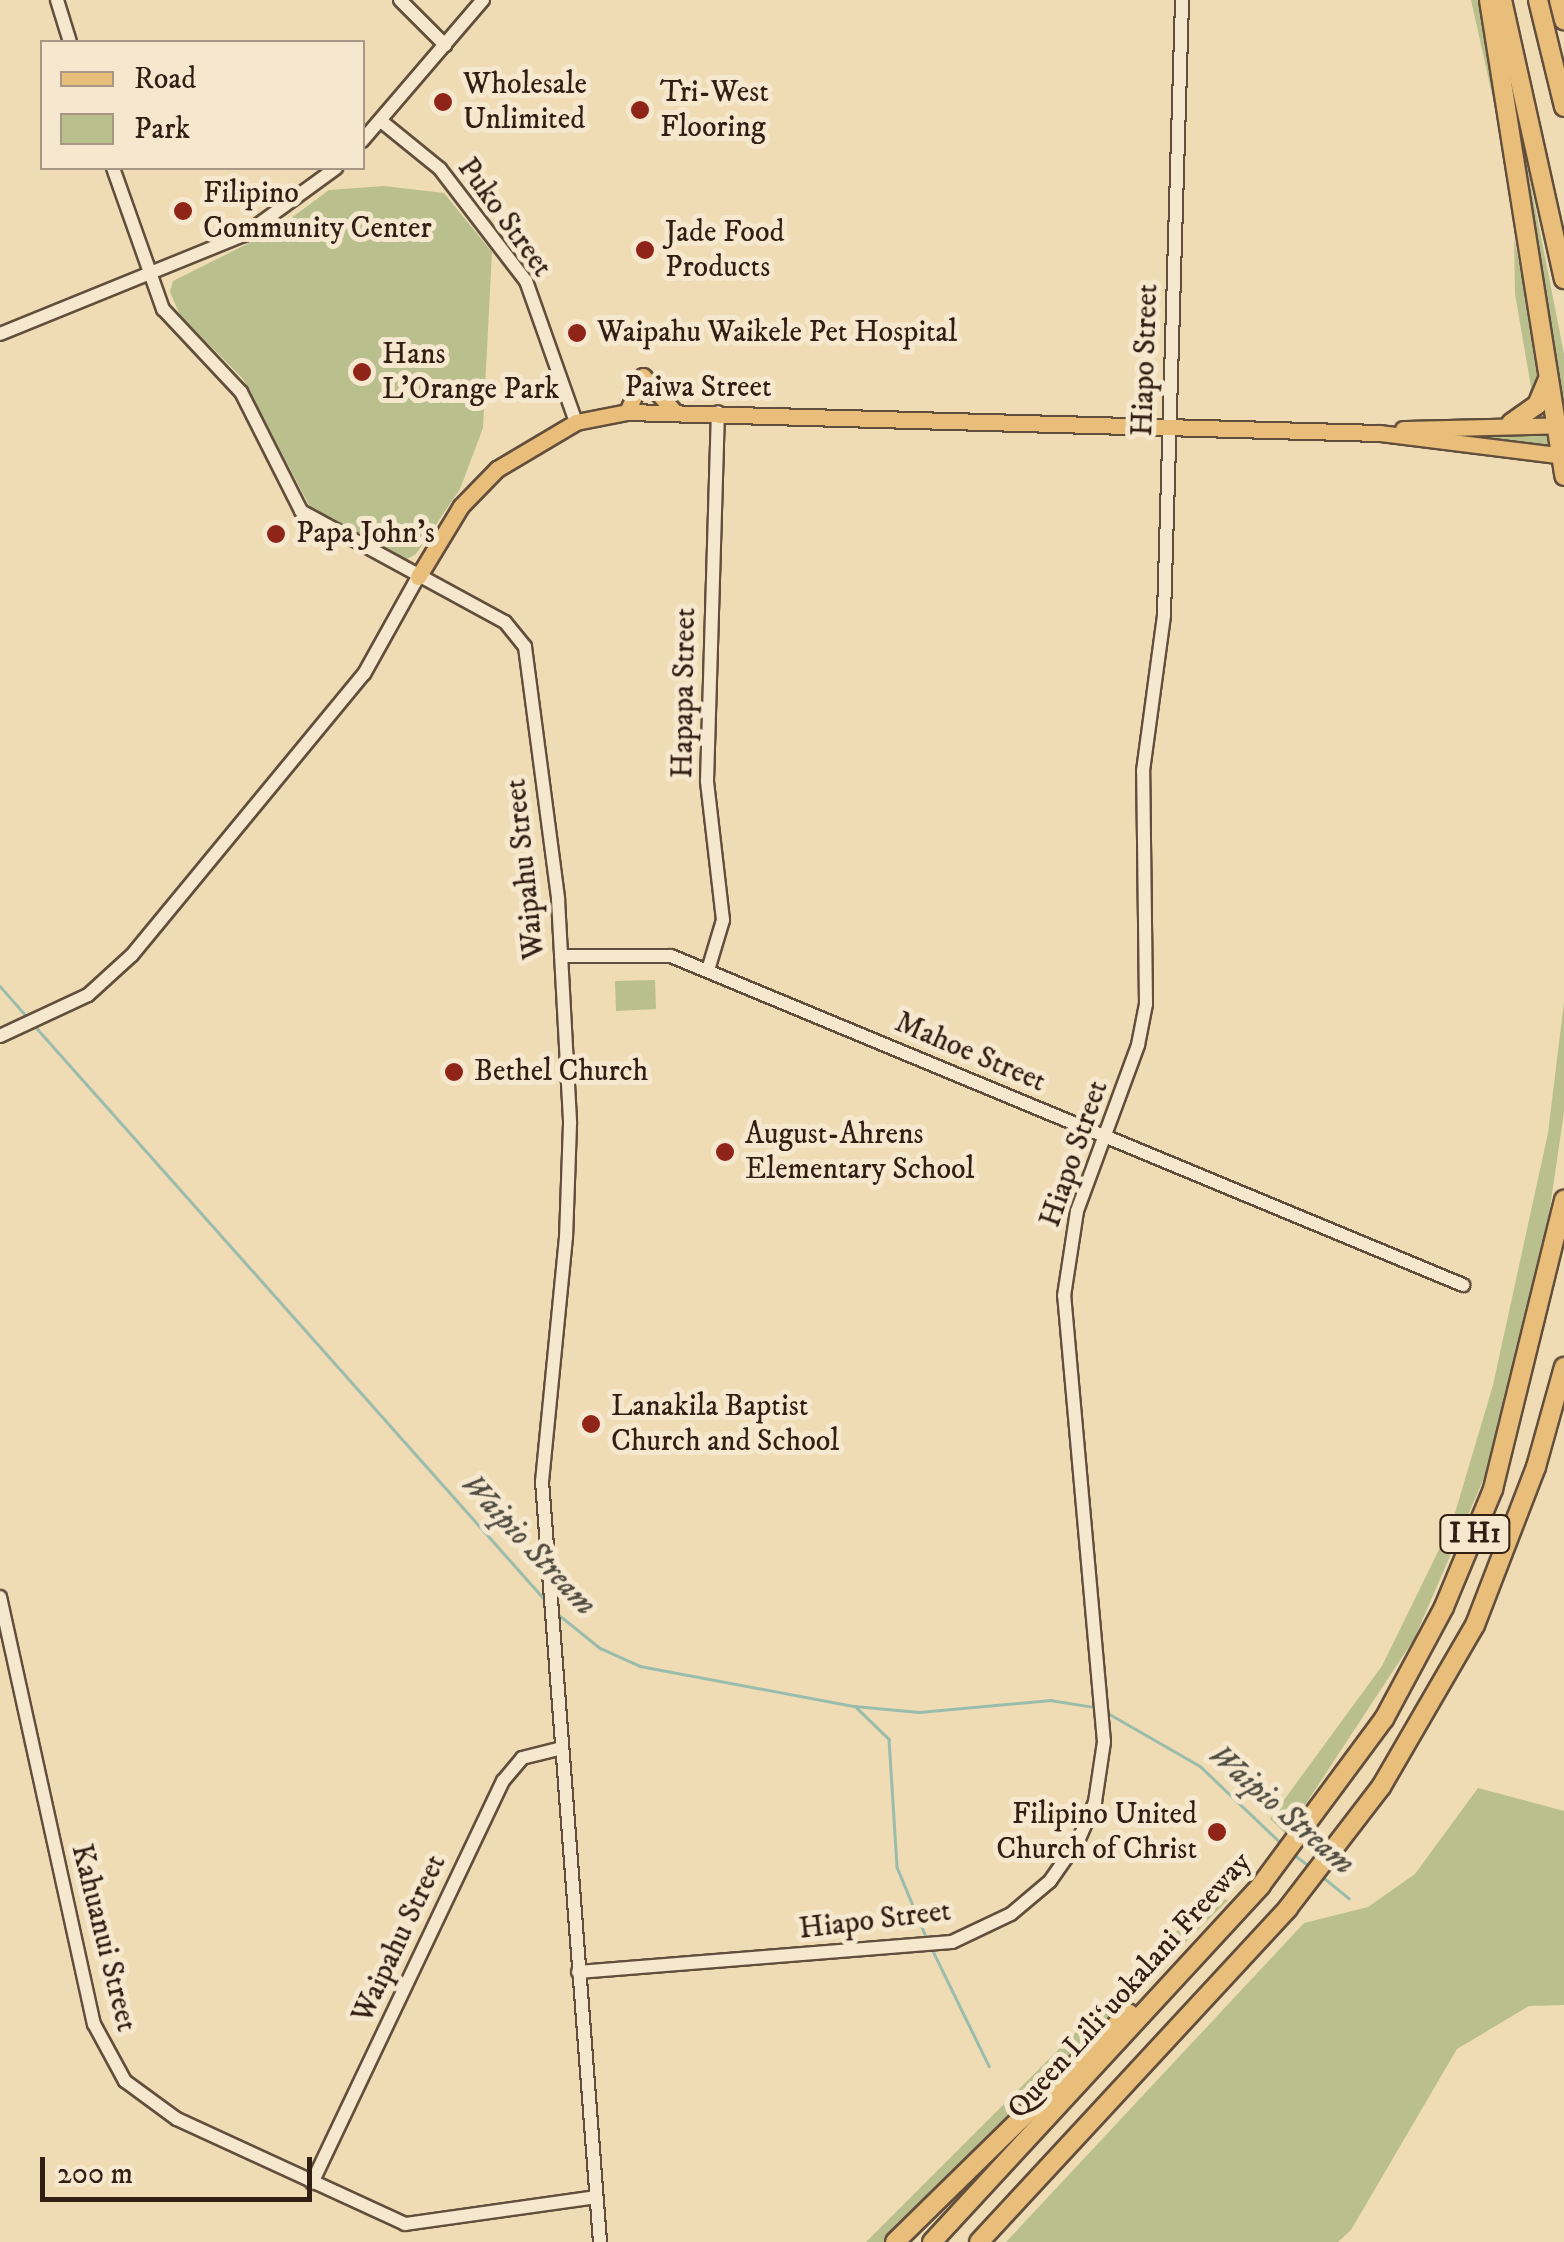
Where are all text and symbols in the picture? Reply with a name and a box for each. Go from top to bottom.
legend [40,40,365,170]
text: Road [134,61,196,98]
place label: Wholesale Unlimited [463,67,587,138]
place label: Tri-West Flooring [660,75,769,146]
marker: Wholesale Unlimited [432,91,454,113]
marker: Tri-West Flooring [629,99,651,121]
text: Park [134,111,190,148]
street label: Puko Street [449,151,559,285]
place label: Filipino Community Center [203,176,432,246]
marker: Filipino Community Center [172,200,194,222]
place label: Jade Food Products [665,215,784,286]
marker: Jade Food Products [634,239,656,261]
street label: Hiapo Street [1125,283,1167,437]
place label: Waipahu Waikele Pet Hospital [597,315,957,351]
marker: Waipahu Waikele Pet Hospital [566,322,588,344]
place label: Hans L'Orange Park [382,337,559,408]
marker: Hans L'Orange Park [351,361,373,383]
street label: Paiwa Street [624,370,772,406]
place label: Papa John's [296,516,435,552]
marker: Papa John's [265,523,287,545]
street label: Hapapa Street [666,607,704,779]
street label: Waipahu Street [499,777,553,961]
street label: Mahoe Street [889,1005,1051,1101]
place label: Bethel Church [474,1054,648,1090]
marker: Bethel Church [443,1061,465,1083]
street label: Hiapo Street [1033,1076,1117,1232]
place label: August-Ahrens Elementary School [745,1117,974,1188]
marker: August-Ahrens Elementary School [714,1141,736,1163]
place label: Lanakila Baptist Church and School [611,1389,839,1460]
marker: Lanakila Baptist Church and School [580,1413,602,1435]
water label: Waipio Stream [452,1466,604,1624]
road number: I H1 [1438,1511,1512,1557]
water label: Waipio Stream [1200,1736,1362,1884]
place label: Filipino United Church of Christ [996,1797,1197,1868]
marker: Filipino United Church of Christ [1206,1821,1228,1843]
street label: Kahuanui Street [62,1841,144,2035]
street label: Queen Liliʻuokalani Freeway [1001,1845,1259,2127]
street label: Waipahu Street [345,1849,455,2029]
street label: Hiapo Street [797,1894,953,1948]
scale bar [45,2137,318,2199]
text: 200 m [57,2156,133,2193]

